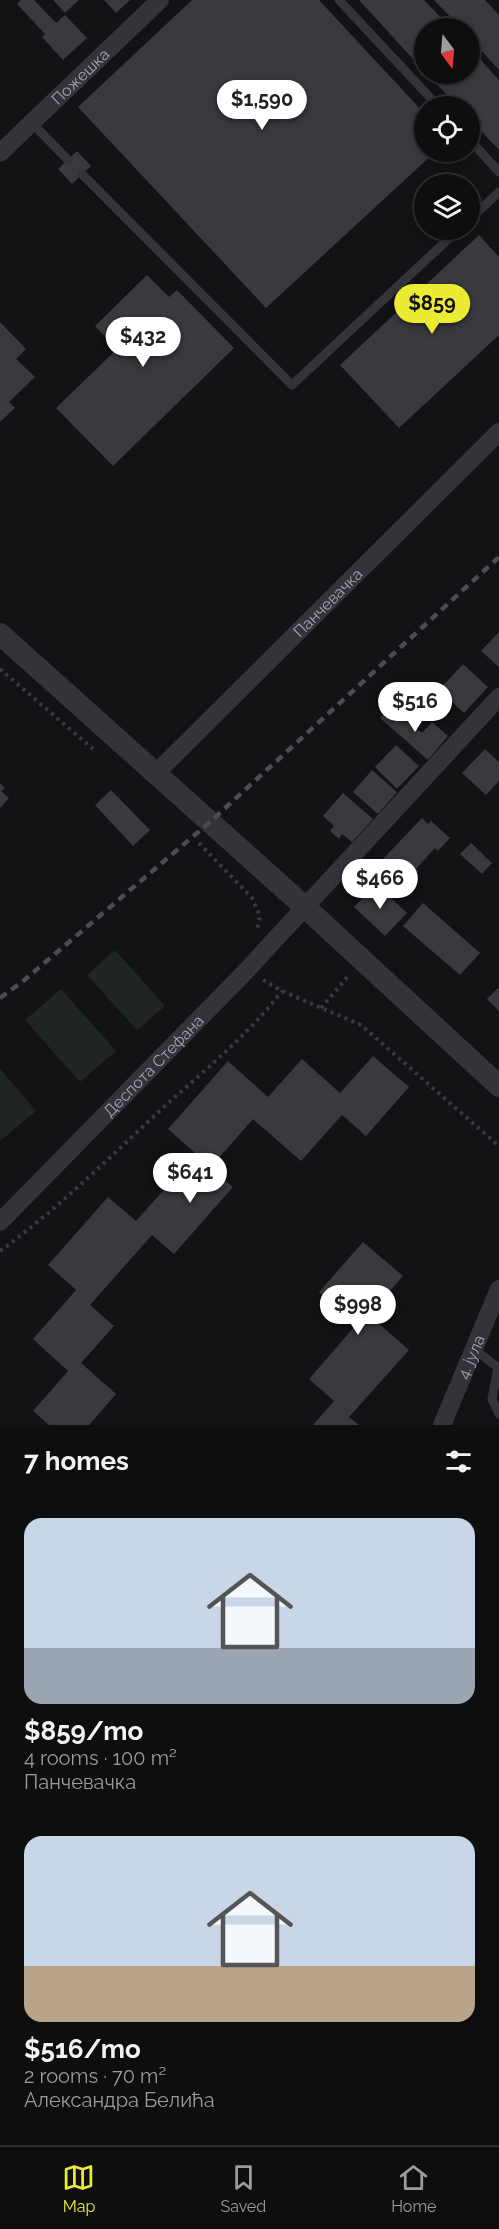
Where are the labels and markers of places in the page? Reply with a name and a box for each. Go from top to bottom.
pin: $1,590 [213,80,311,131]
pin: $859 [396,284,468,335]
pin: $432 [107,317,179,368]
pin: $516 [379,682,451,733]
pin: $466 [344,859,416,910]
pin: $641 [154,1153,226,1204]
pin: $998 [322,1285,394,1336]

